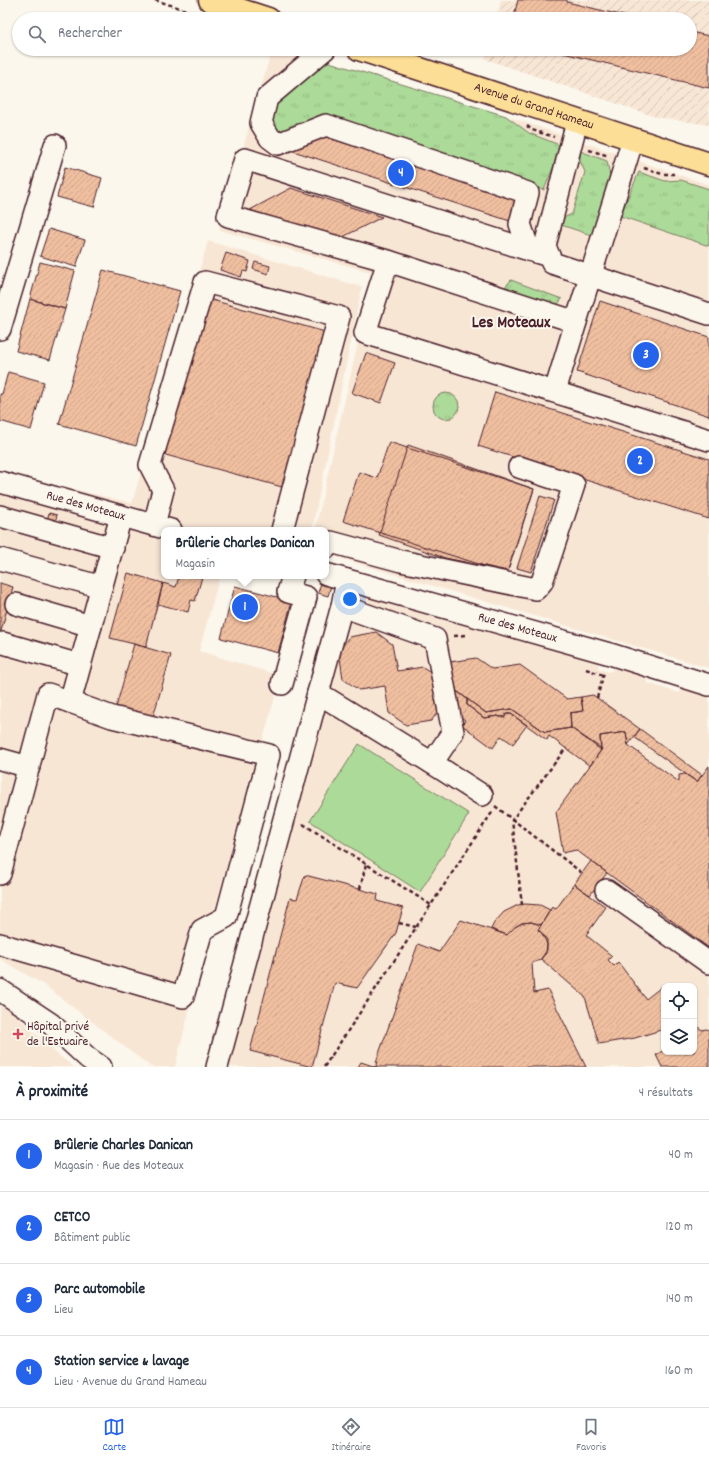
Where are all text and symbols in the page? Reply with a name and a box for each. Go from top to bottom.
search box [12,12,697,56]
icon: search [26,23,48,45]
text: Rechercher [58,23,122,45]
street label: Avenue du Grand Hameau [471,78,596,135]
pin: 4 [388,158,414,188]
district label: Les Moteaux [472,312,551,336]
pin: 3 [633,340,659,370]
pin: 2 [627,446,653,476]
street label: Rue des Moteaux [44,486,128,526]
popup [161,527,329,579]
text: Brûlerie Charles Danican [176,533,314,555]
text: Magasin [176,555,215,574]
your location [340,589,360,609]
pin: 1 [232,592,258,622]
street label: Rue des Moteaux [476,608,560,648]
map controls [661,983,697,1055]
button: locate [661,983,697,1019]
place label: Hôpital privé de l'Estuaire [27,1018,89,1052]
button: layers [661,1019,697,1055]
marker: Hôpital privé de l'Estuaire [12,1028,24,1040]
text: À proximité [16,1081,88,1105]
text: 4 résultats [639,1084,693,1103]
text: Brûlerie Charles Danican [54,1135,193,1157]
text: 1 [28,1146,30,1165]
text: 40 m [669,1146,693,1165]
text: Magasin · Rue des Moteaux [54,1157,184,1176]
text: CETCO [54,1207,90,1229]
text: 2 [26,1218,32,1237]
text: 120 m [665,1218,693,1237]
text: Bâtiment public [54,1229,130,1248]
text: Parc automobile [54,1279,145,1301]
text: 3 [26,1290,32,1309]
text: 140 m [666,1290,693,1309]
text: Lieu [54,1301,73,1320]
text: Station service & lavage [54,1351,189,1373]
text: 4 [26,1362,32,1381]
text: 160 m [665,1362,693,1381]
text: Lieu · Avenue du Grand Hameau [54,1373,207,1392]
tab: Carte [103,1416,126,1456]
tab: Itinéraire [331,1416,371,1456]
tab: Favoris [576,1416,606,1456]

